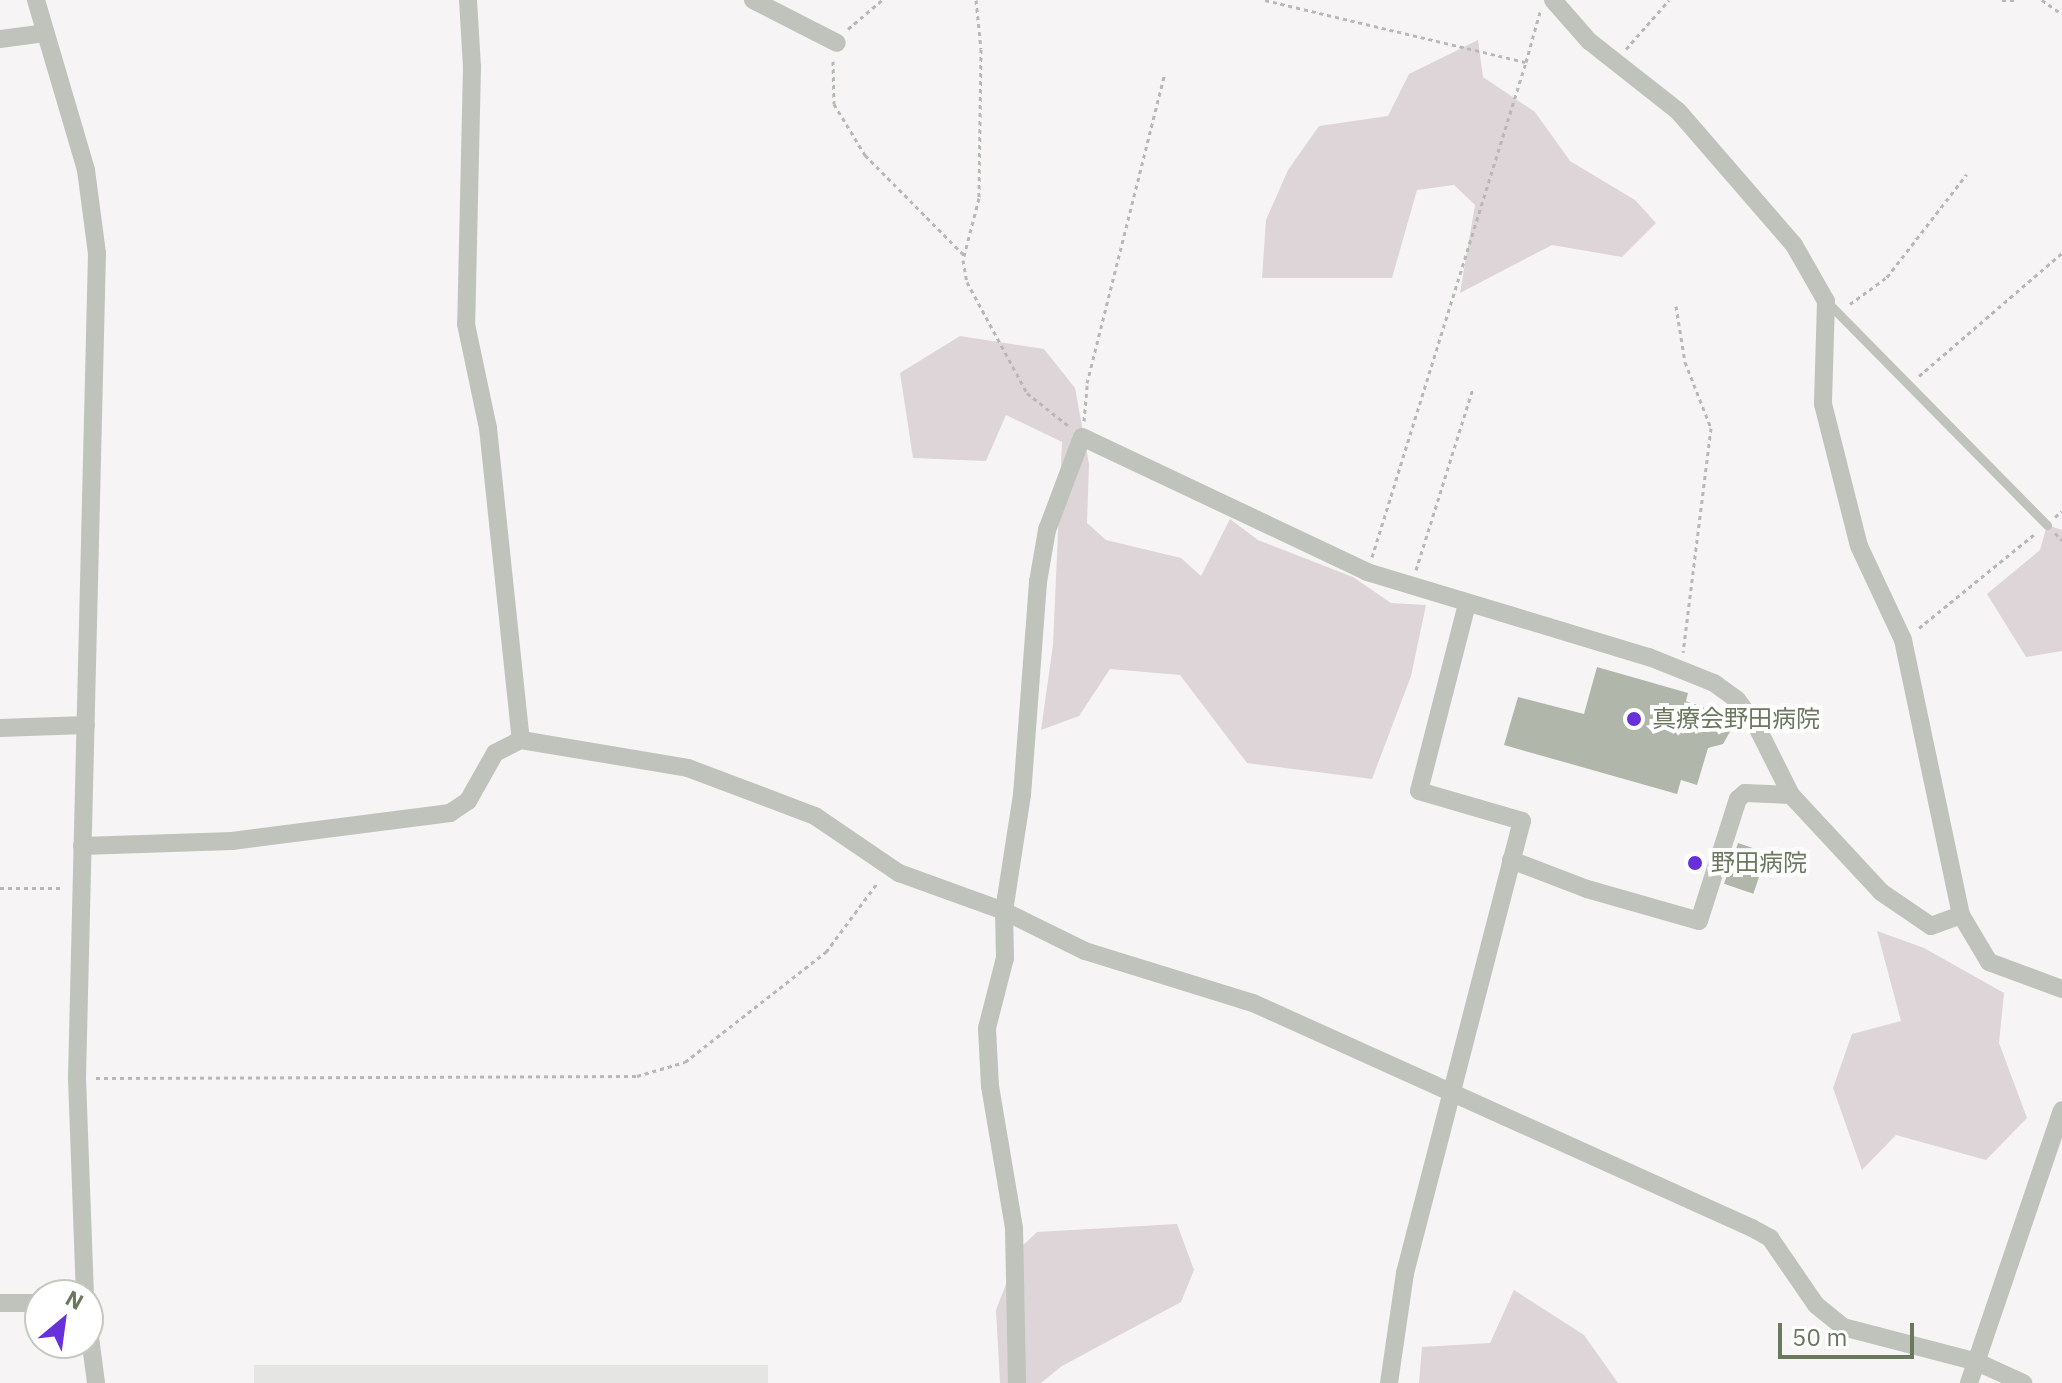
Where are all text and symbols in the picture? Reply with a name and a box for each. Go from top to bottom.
place label: 真療会野田病院 [1652,705,1820,733]
marker: 真療会野田病院 [1623,708,1645,730]
place label: 野田病院 [1711,849,1807,877]
marker: 野田病院 [1686,854,1704,872]
north arrow [24,1279,104,1359]
text: N [61,1283,89,1316]
scale bar [1782,1307,1918,1357]
text: 50 m [1792,1321,1847,1353]

